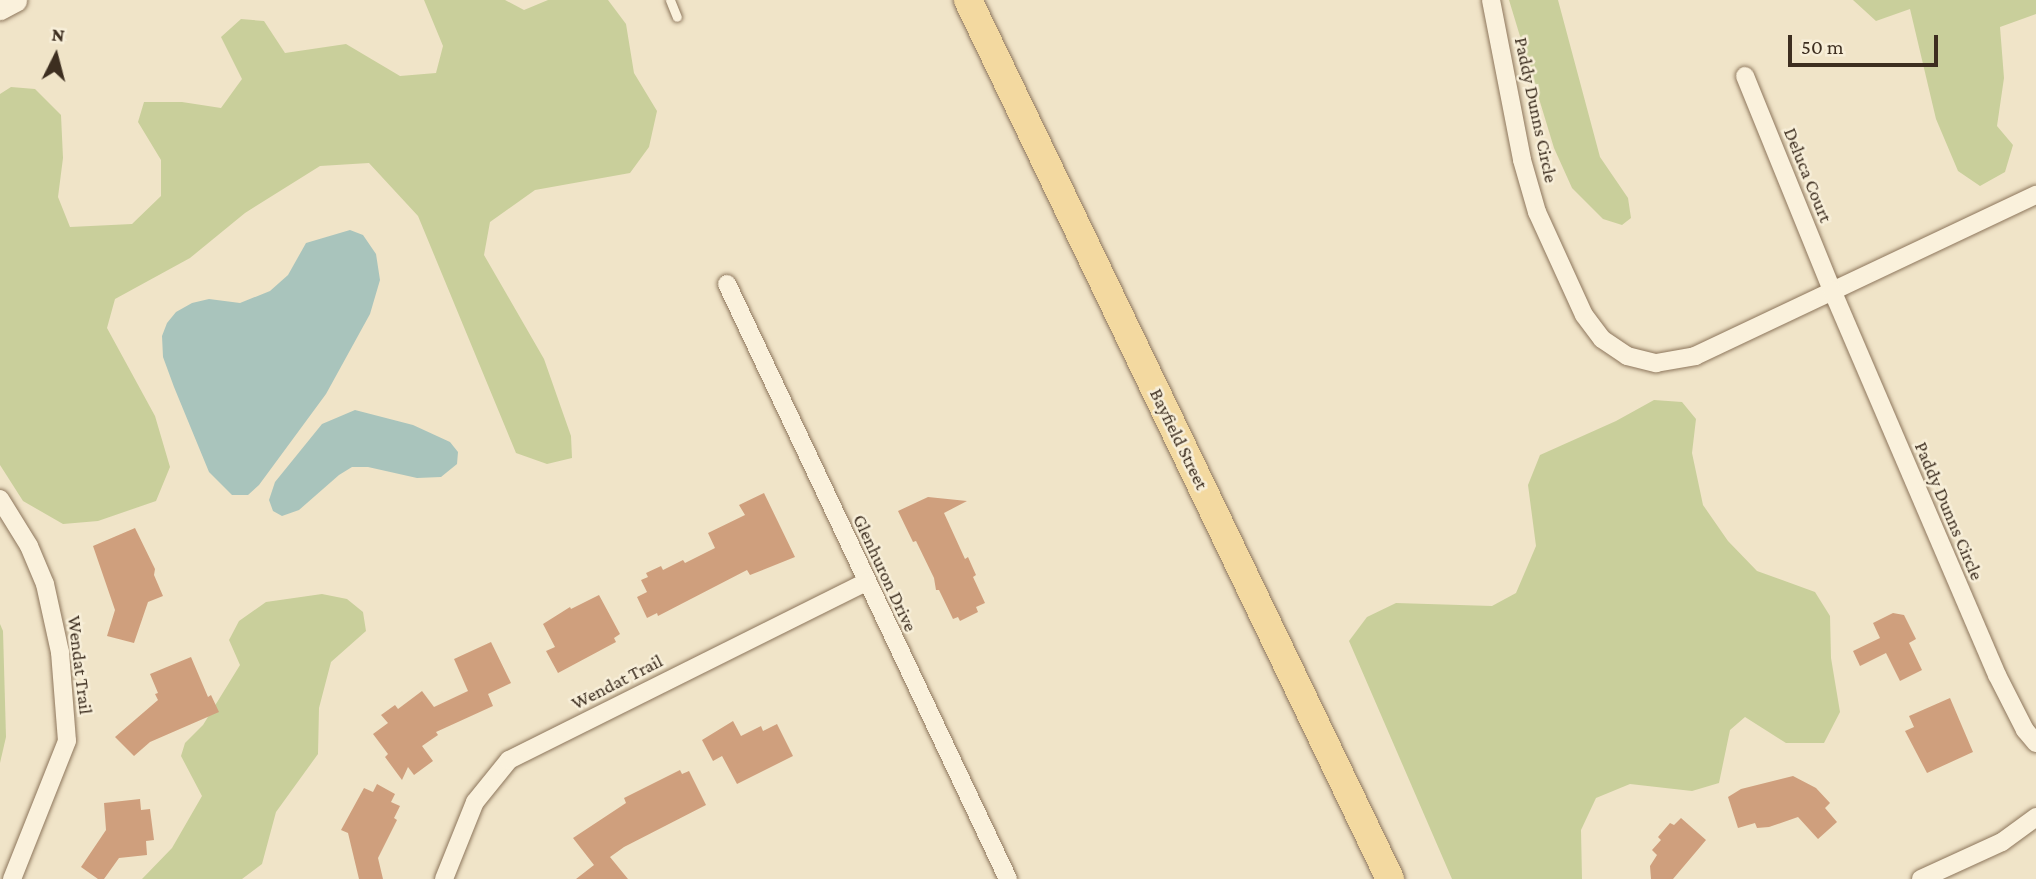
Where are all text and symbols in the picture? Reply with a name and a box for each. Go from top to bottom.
north arrow [21,21,91,91]
scale bar [1791,21,1941,65]
text: N [51,23,66,46]
street label: Paddy Dunns Circle [1509,35,1563,185]
text: 50 m [1801,35,1844,59]
street label: Deluca Court [1779,124,1837,226]
street label: Bayfield Street [1145,385,1213,493]
street label: Paddy Dunns Circle [1910,438,1988,584]
street label: Glenhuron Drive [848,511,922,635]
street label: Wendat Trail [63,614,97,716]
street label: Wendat Trail [568,649,666,715]

